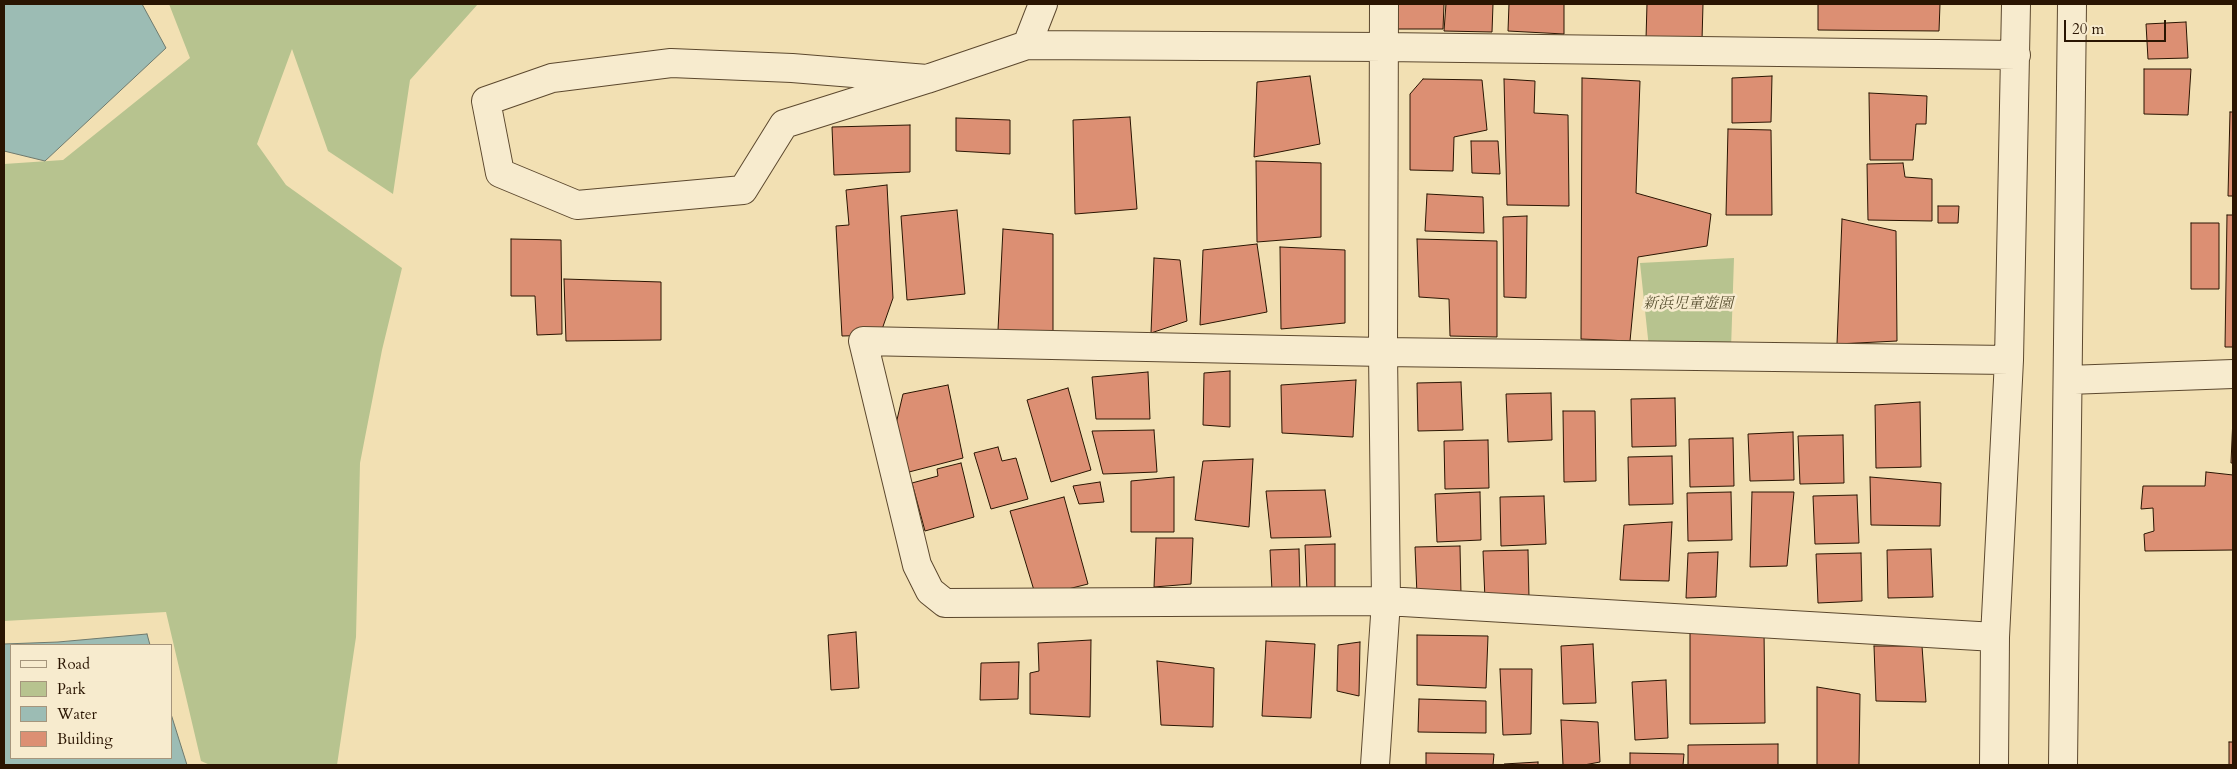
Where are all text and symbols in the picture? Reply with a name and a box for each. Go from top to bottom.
scale bar [2067,10,2170,42]
text: 20 m [2072,19,2104,39]
park label: 新浜児童遊園 [1643,296,1733,314]
legend [10,644,172,759]
text: Road [57,654,90,674]
text: Park [57,679,86,699]
text: Water [57,704,97,724]
text: Building [57,729,113,749]

